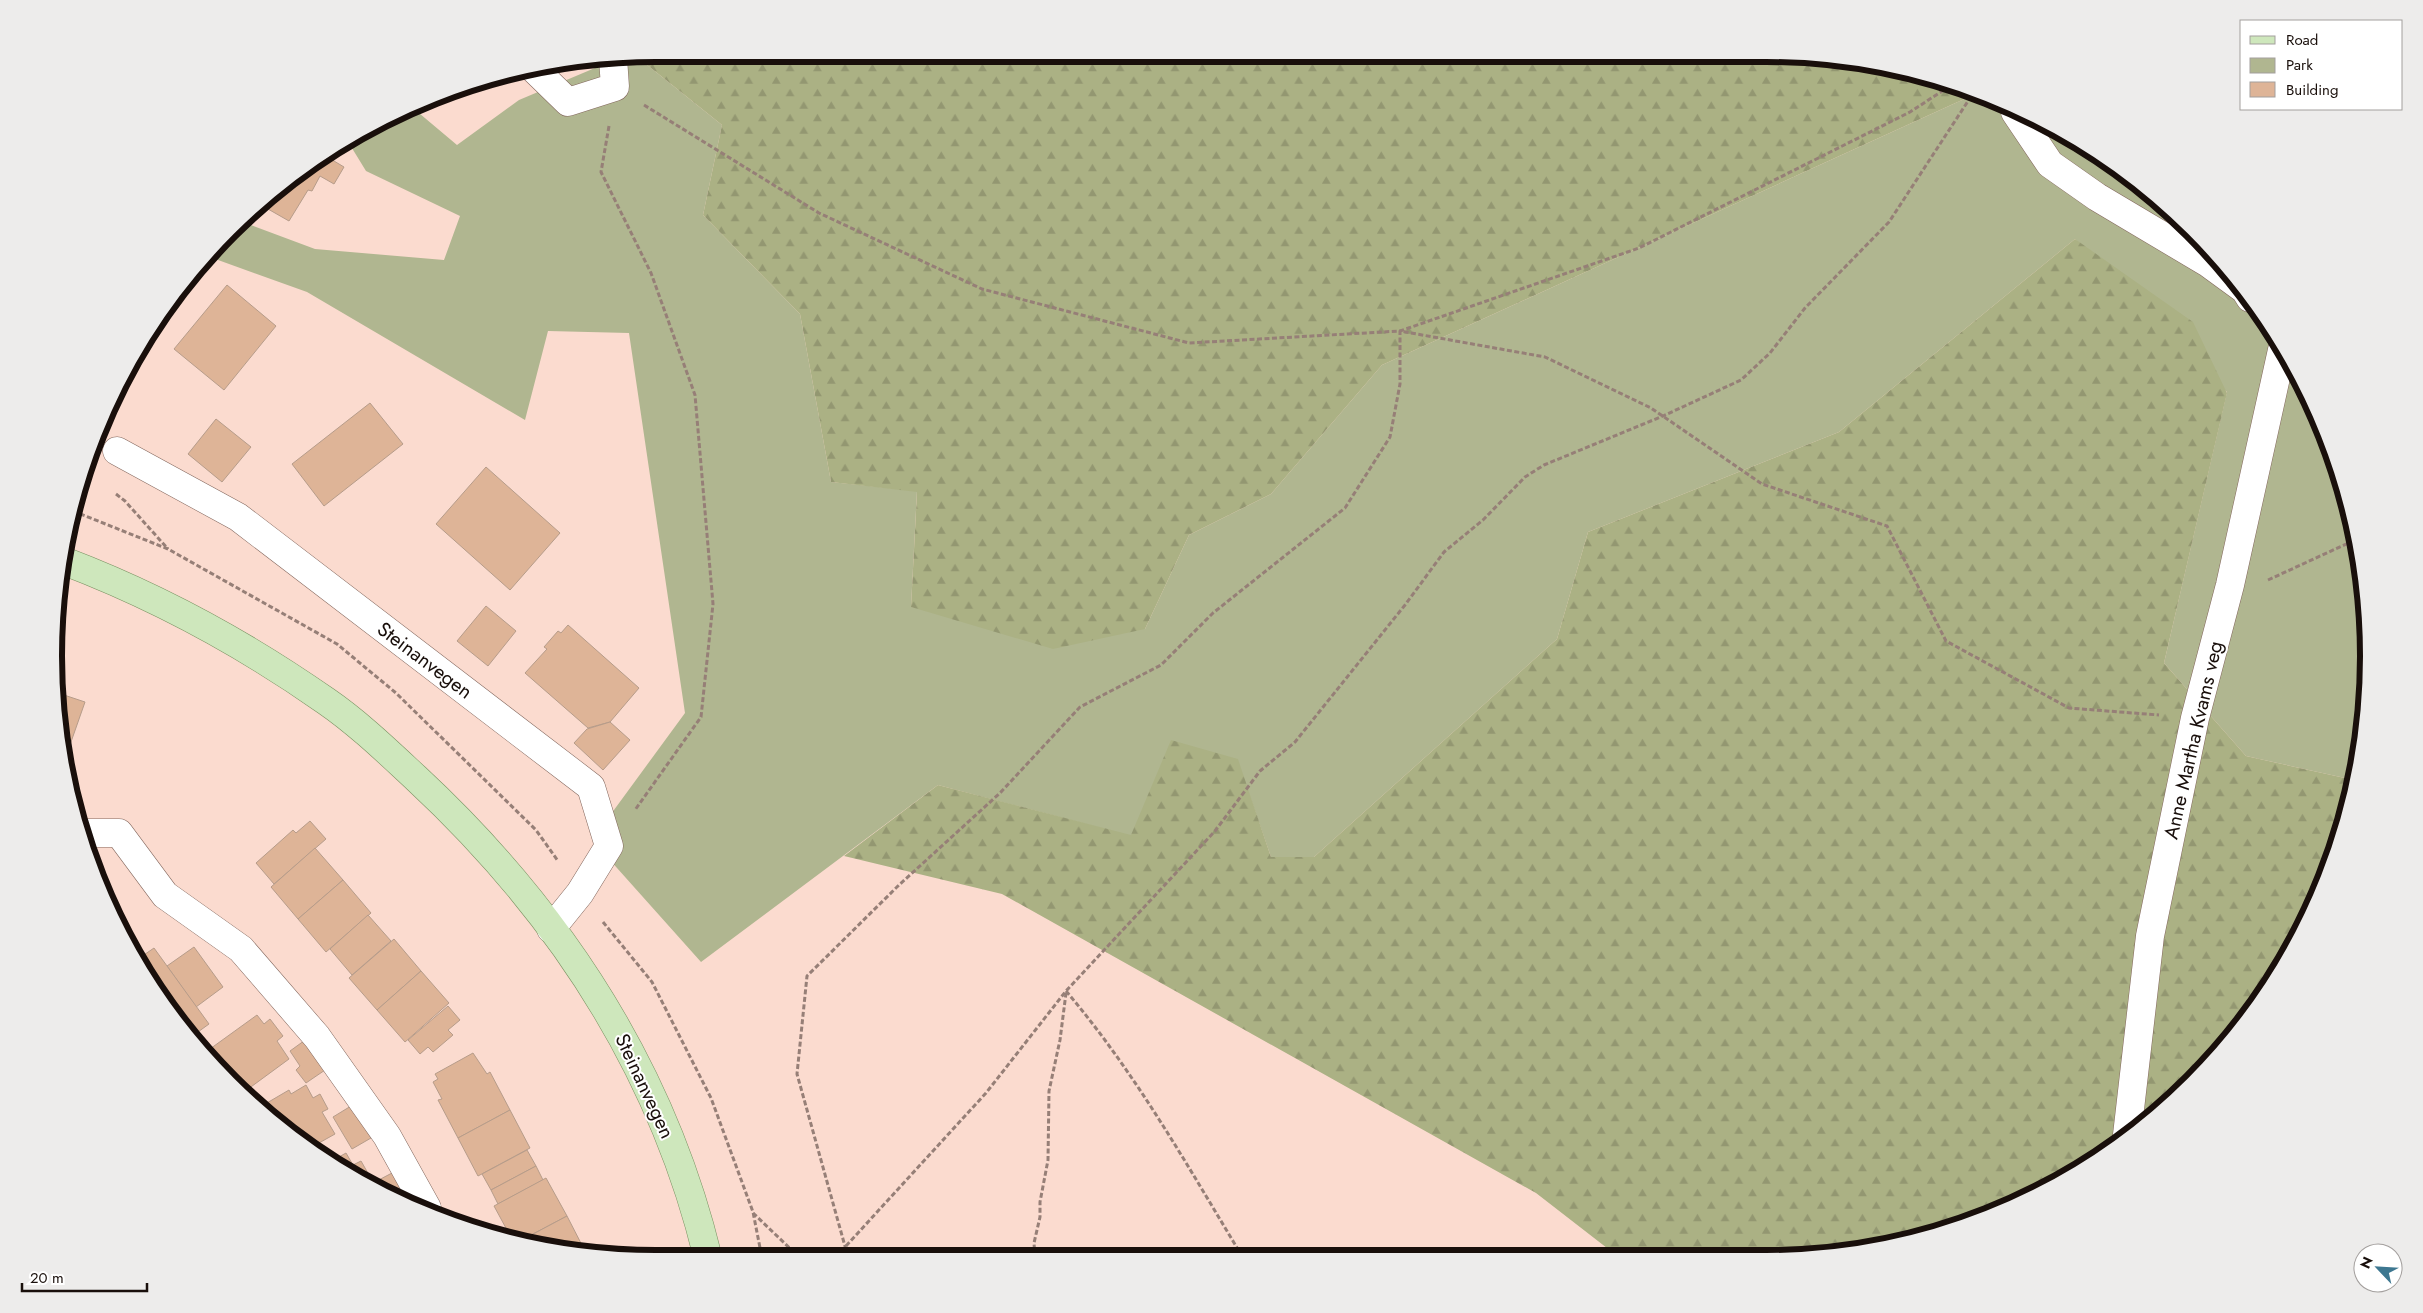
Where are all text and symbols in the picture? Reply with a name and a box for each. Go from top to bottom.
legend [2240,20,2403,110]
text: Road [2286,29,2318,51]
text: Park [2286,54,2313,76]
text: Building [2286,79,2338,101]
street label: Steinanvegen [371,615,478,706]
street label: Anne Martha Kvams veg [2157,638,2230,842]
street label: Steinanvegen [608,1029,682,1143]
north arrow [2353,1243,2403,1293]
text: N [2355,1253,2378,1272]
scale bar [22,1260,148,1292]
text: 20 m [30,1267,64,1289]

